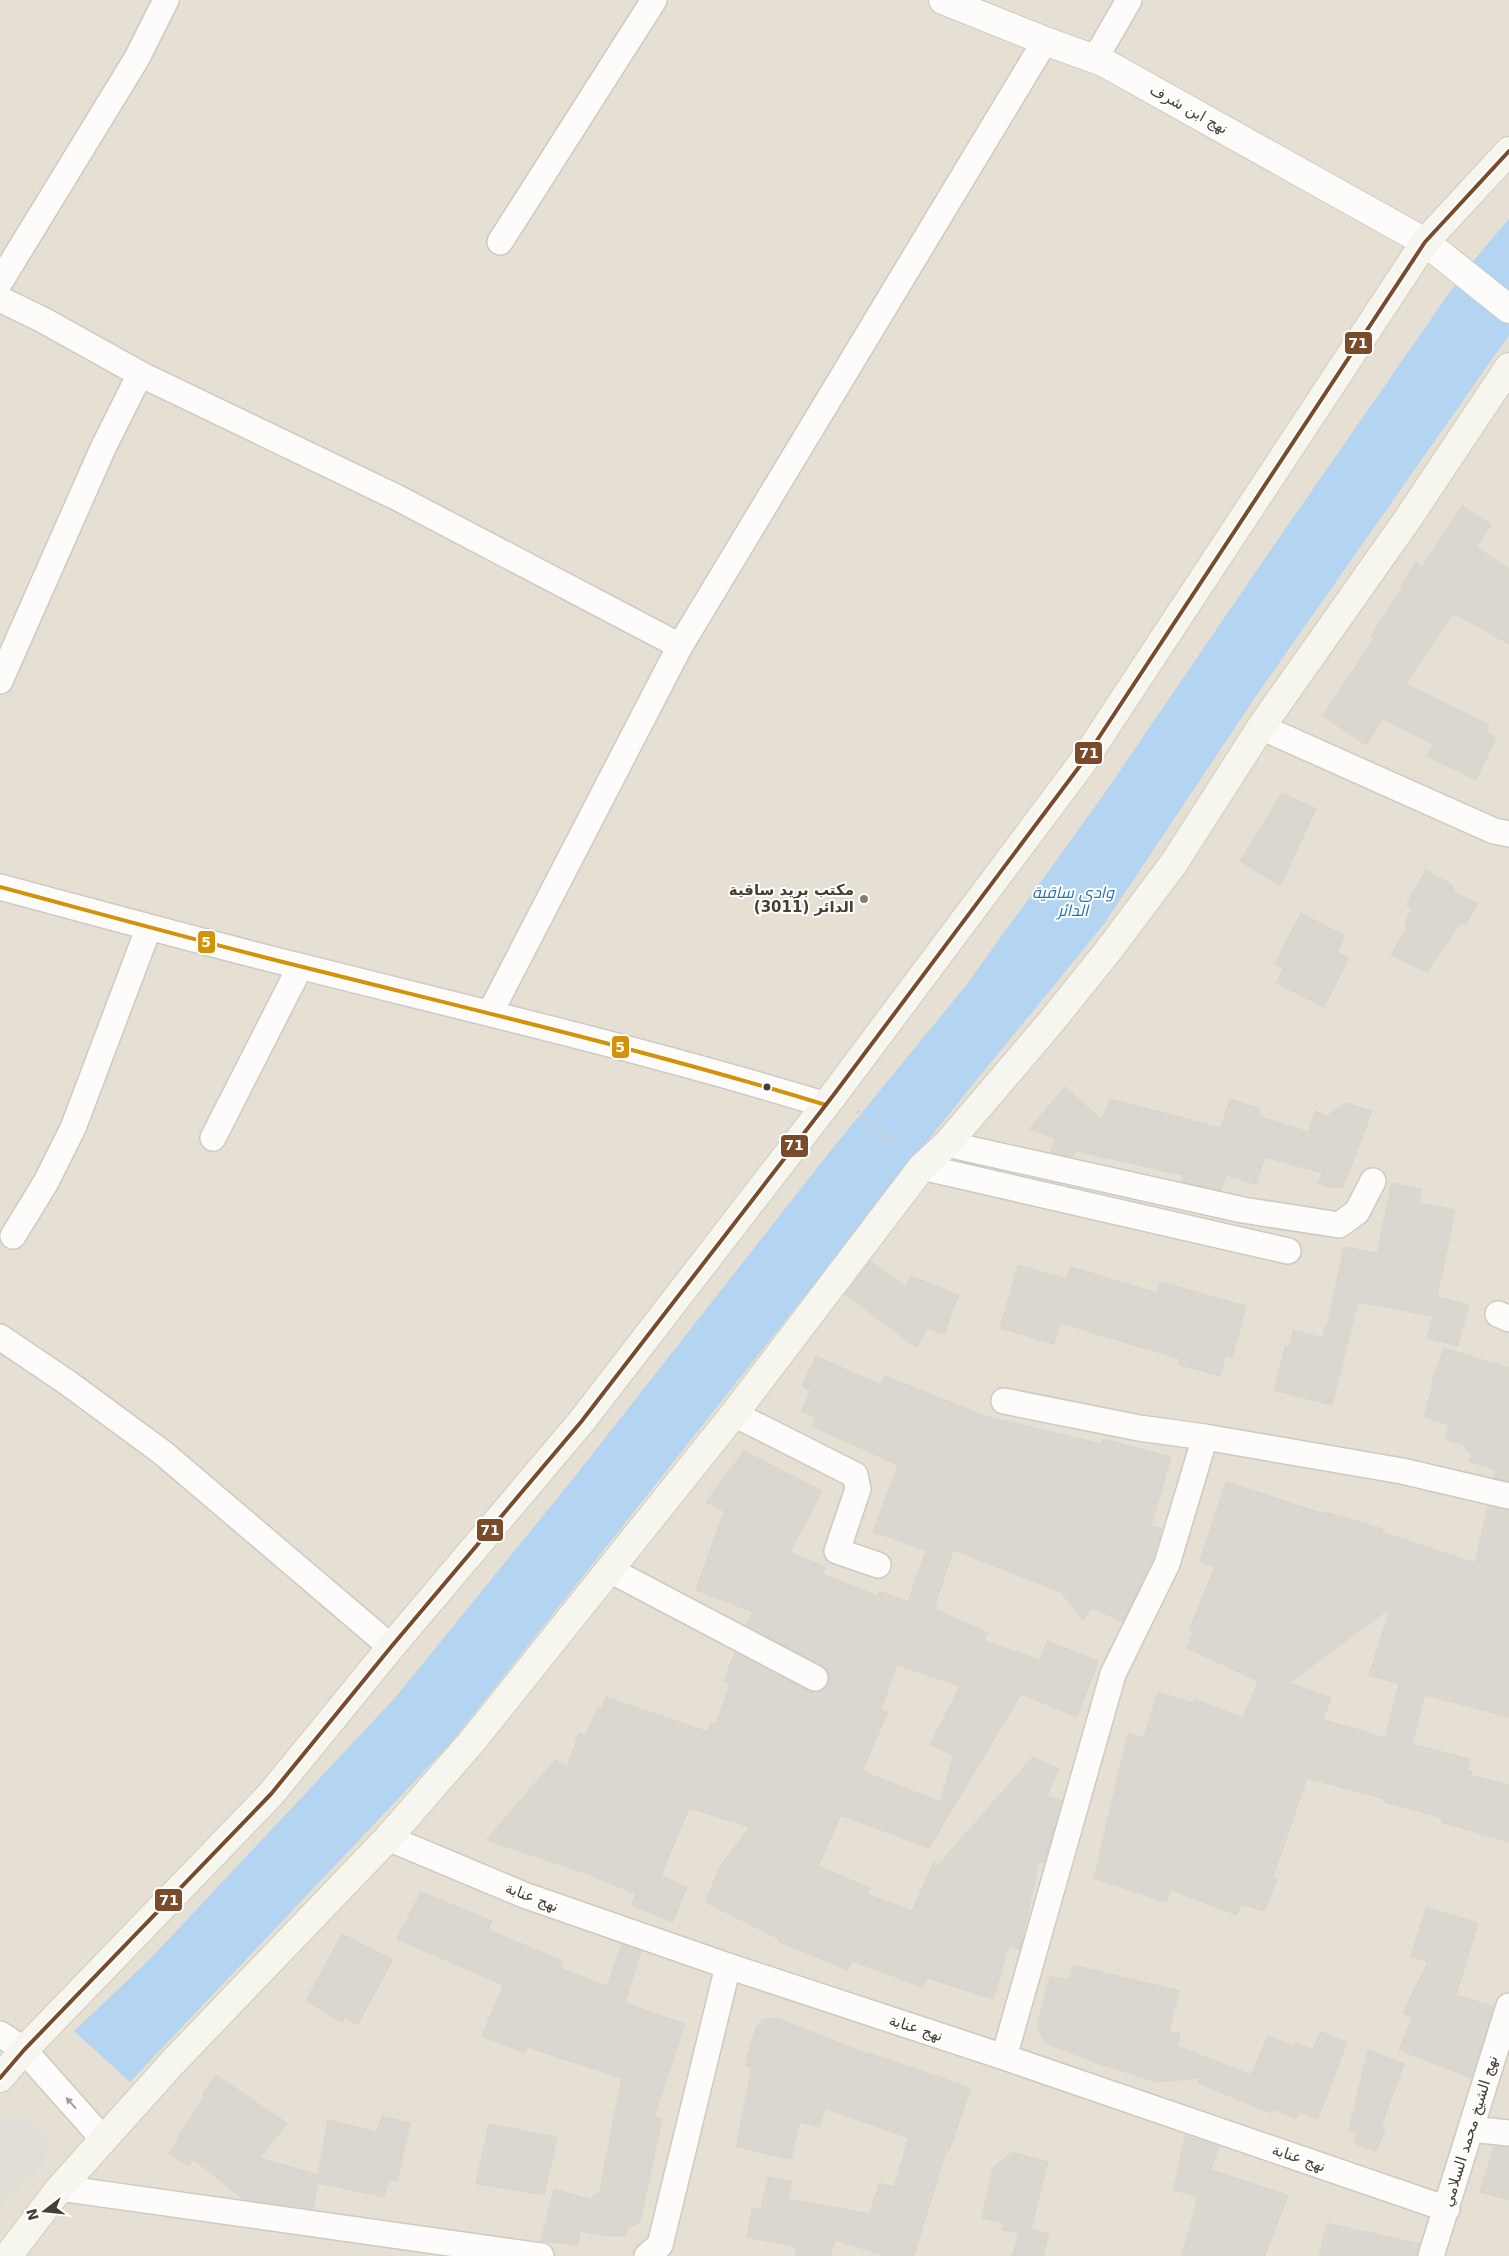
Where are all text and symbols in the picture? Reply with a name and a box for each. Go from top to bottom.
street label: نهج ابن شرف [1147,80,1231,138]
line badge: 71 [1344,331,1373,355]
text: 71 [1348,335,1368,351]
line badge: 71 [1074,741,1103,765]
text: 71 [1079,745,1099,761]
place label: مكتب بريد ساقية الدائر (3011) [729,881,854,916]
water label: وادي ساقية الدائر [1032,883,1115,920]
marker: مكتب بريد ساقية الدائر (3011) [858,893,870,905]
line badge: 5 [197,930,216,954]
text: 5 [201,934,211,950]
line badge: 5 [611,1035,630,1059]
text: 5 [615,1039,625,1055]
unlabelled marker [762,1082,772,1092]
line badge: 71 [780,1134,809,1158]
text: 71 [784,1137,804,1153]
line badge: 71 [476,1518,504,1542]
text: 71 [480,1522,500,1538]
street label: نهج عنابة [503,1879,561,1915]
line badge: 71 [154,1888,183,1912]
text: 71 [159,1892,179,1908]
street label: نهج عنابة [887,2011,945,2045]
street label: نهج الشيخ محمد السلامي [1438,2053,1503,2209]
one-way arrow [65,2097,77,2109]
street label: نهج عنابة [1270,2140,1328,2176]
north arrow [20,2186,70,2236]
text: N [23,2207,42,2222]

